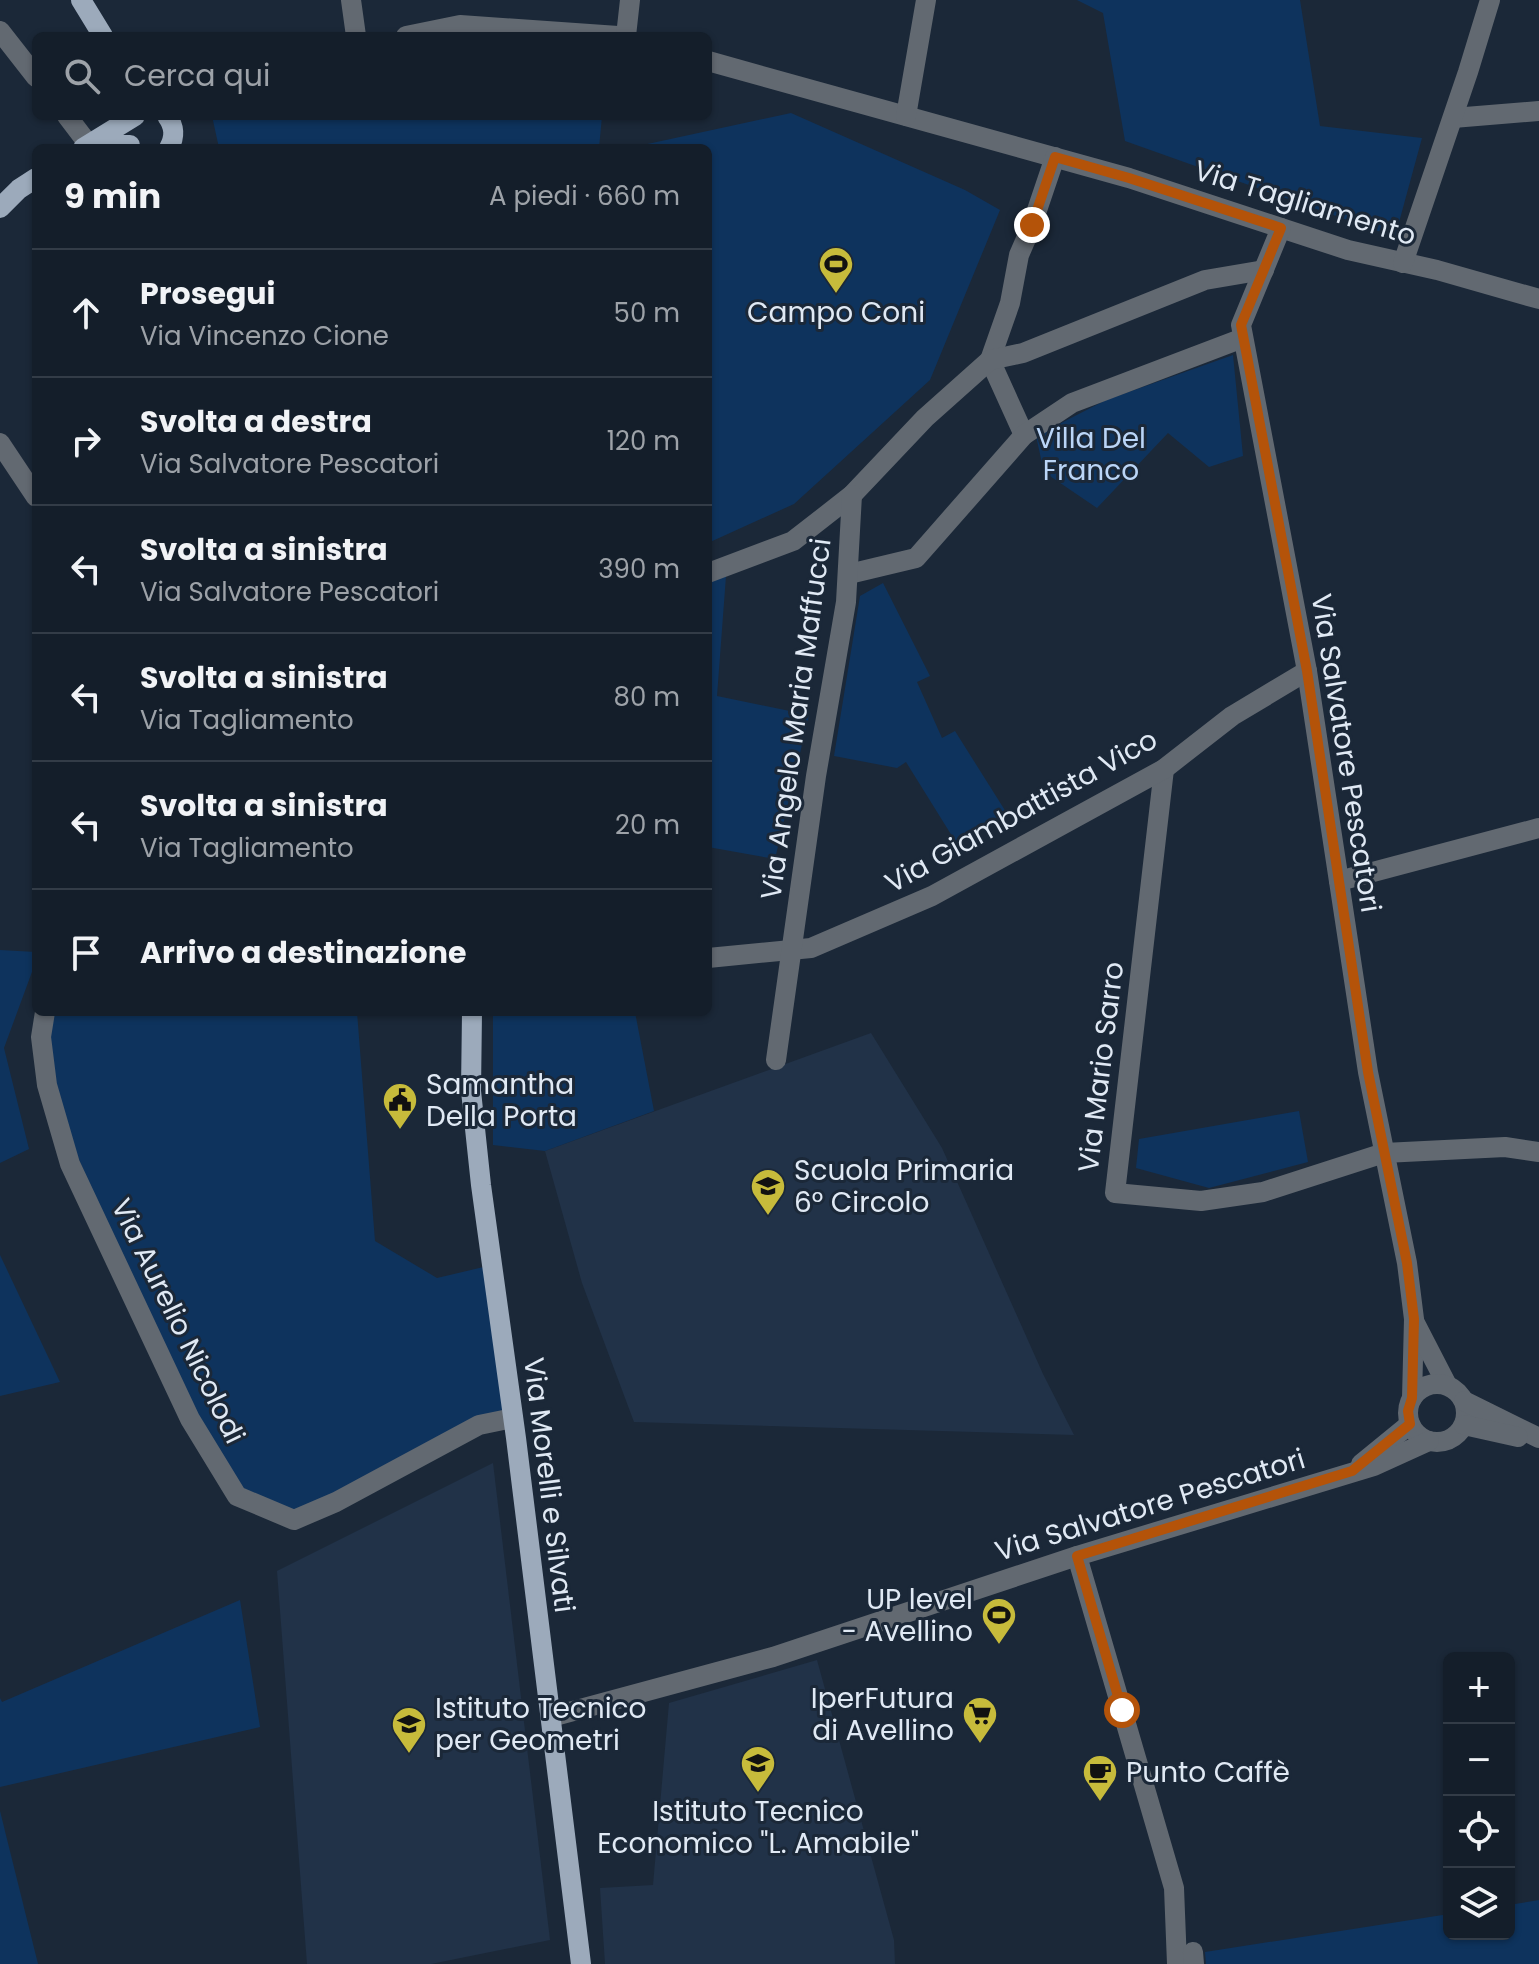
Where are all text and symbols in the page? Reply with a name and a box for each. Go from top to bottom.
search box [32,32,712,120]
icon: search [60,54,104,98]
text: Cerca qui [124,54,270,97]
street label: Via Tagliamento [1189,151,1421,255]
text: 9 min [64,172,161,220]
text: A piedi · 660 m [489,178,680,214]
route end [1014,207,1050,243]
sports icon: Campo Coni [817,245,855,295]
text: Prosegui [140,272,275,315]
icon: ahead [64,291,108,335]
place label: Campo Coni [747,293,925,332]
text: 50 m [614,295,680,331]
text: Via Vincenzo Cione [140,318,389,354]
text: Svolta a destra [140,400,372,443]
icon: right [64,419,108,463]
park label: Villa Del Franco [1036,419,1146,490]
text: 120 m [607,423,680,459]
text: Via Salvatore Pescatori [140,446,439,482]
text: Svolta a sinistra [140,528,388,571]
street label: Via Angelo Maria Maffucci [751,536,841,902]
icon: left [64,547,108,591]
text: 390 m [598,551,680,587]
text: Via Salvatore Pescatori [140,574,439,610]
street label: Via Salvatore Pescatori [1302,591,1390,915]
text: Svolta a sinistra [140,656,388,699]
icon: left [64,675,108,719]
text: 80 m [614,679,680,715]
text: Via Tagliamento [140,702,354,738]
street label: Via Giambattista Vico [878,720,1164,902]
text: Svolta a sinistra [140,784,388,827]
icon: left [64,803,108,847]
text: 20 m [615,807,680,843]
text: Via Tagliamento [140,830,354,866]
icon: arrive [64,931,108,975]
text: Arrivo a destinazione [140,931,466,974]
street label: Via Mario Sarro [1069,959,1133,1175]
place label: Samantha Della Porta [426,1065,577,1136]
public building icon: Samantha Della Porta [381,1081,419,1131]
place label: Scuola Primaria 6° Circolo [794,1151,1014,1222]
school or university icon: Scuola Primaria 6° Circolo [749,1167,787,1217]
street label: Via Aurelio Nicolodi [102,1192,254,1450]
street label: Via Morelli e Silvati [514,1355,584,1615]
street label: Via Salvatore Pescatori [990,1439,1310,1571]
place label: UP level - Avellino [842,1580,973,1651]
sports icon: UP level - Avellino [980,1596,1018,1646]
map controls [1443,1652,1515,1940]
button: + [1443,1652,1515,1724]
place label: IperFutura di Avellino [811,1679,954,1750]
place label: Istituto Tecnico per Geometri [435,1689,647,1760]
route start [1104,1692,1140,1728]
supermarket icon: IperFutura di Avellino [961,1695,999,1745]
school or university icon: Istituto Tecnico per Geometri [390,1705,428,1755]
button: − [1443,1724,1515,1796]
school or university icon: Istituto Tecnico Economico "L. Amabile" [739,1744,777,1794]
cafe icon: Punto Caffè [1081,1753,1119,1803]
place label: Punto Caffè [1126,1753,1290,1792]
place label: Istituto Tecnico Economico "L. Amabile" [597,1792,919,1863]
button: locate [1443,1796,1515,1868]
button: layers [1443,1868,1515,1940]

